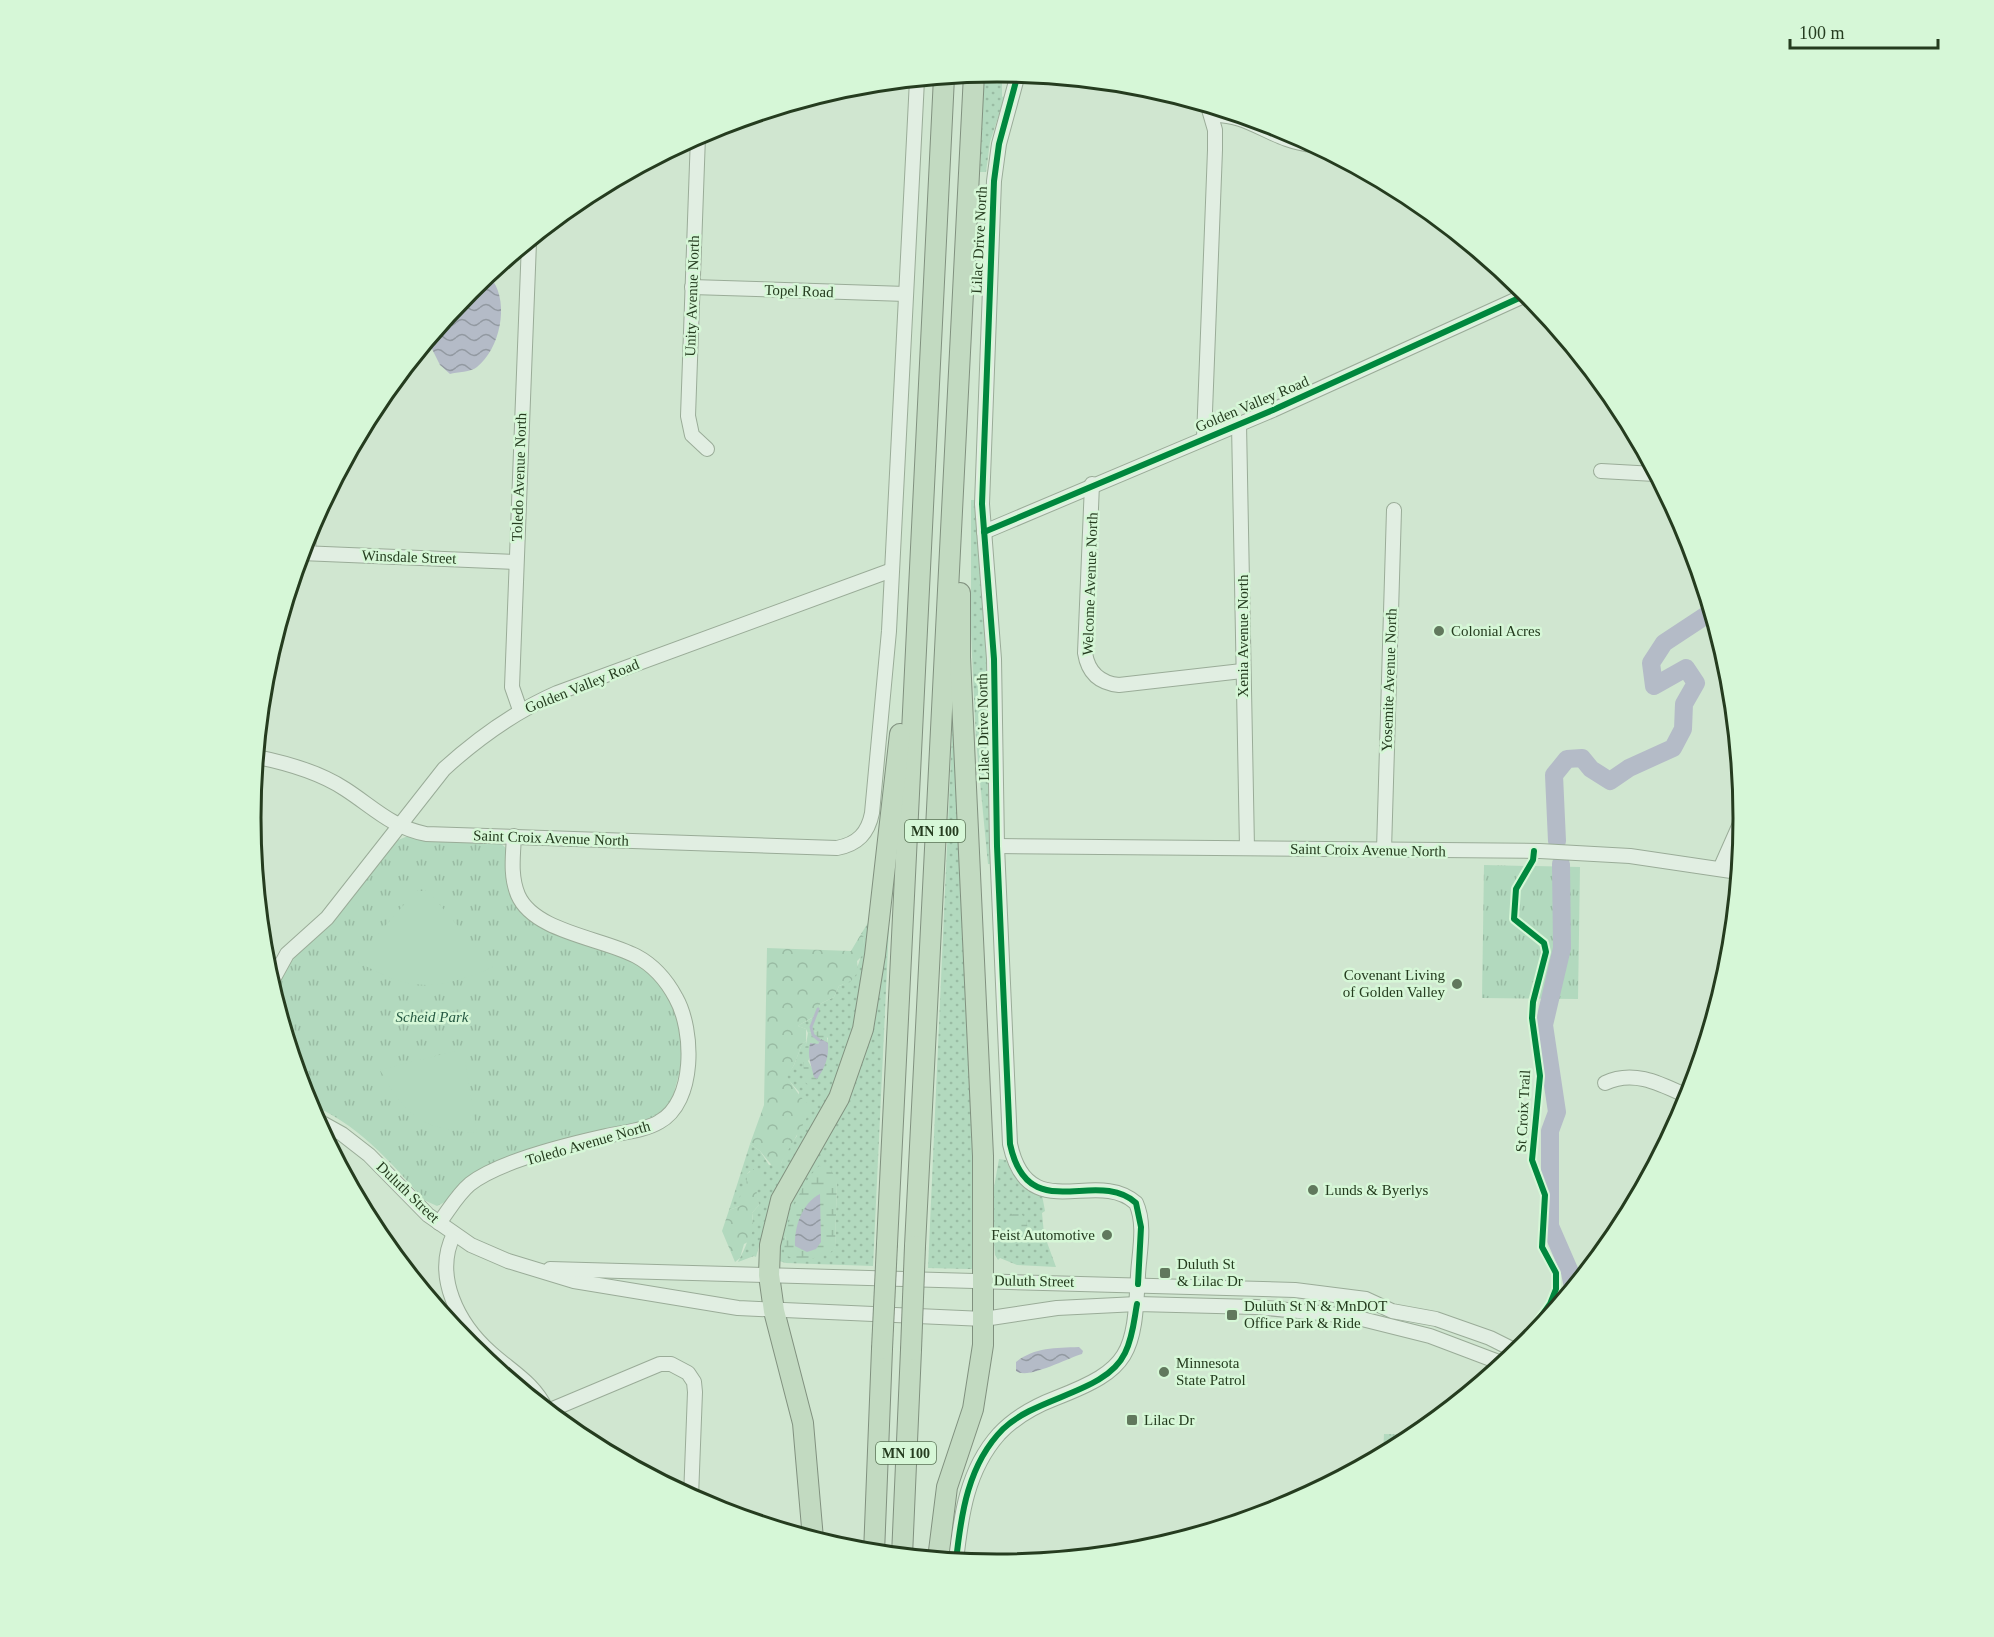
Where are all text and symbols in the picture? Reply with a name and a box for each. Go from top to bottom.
scale bar [1790,12,1938,50]
text: 100 m [1799,23,1845,43]
street label: Lilac Drive North [968,185,990,294]
street label: Unity Avenue North [682,235,702,357]
street label: Topel Road [764,282,834,300]
street label: Golden Valley Road [1193,373,1311,435]
street label: Toledo Avenue North [509,412,529,542]
street label: Welcome Avenue North [1080,512,1101,656]
street label: Winsdale Street [361,547,457,567]
street label: Xenia Avenue North [1235,574,1251,698]
street label: Yosemite Avenue North [1379,608,1400,752]
place label: Colonial Acres [1451,623,1541,639]
marker: Colonial Acres [1432,624,1446,638]
street label: Golden Valley Road [523,656,642,716]
street label: Lilac Drive North [974,673,992,781]
road number: MN 100 [905,820,965,842]
street label: Saint Croix Avenue North [473,827,630,849]
street label: Saint Croix Avenue North [1290,841,1447,859]
place label: Covenant Living of Golden Valley [1343,967,1445,1000]
marker: Covenant Living of Golden Valley [1450,977,1464,991]
park label: Scheid Park [396,1009,469,1025]
street label: St Croix Trail [1513,1069,1533,1153]
street label: Toledo Avenue North [524,1117,653,1168]
street label: Duluth Street [374,1158,443,1226]
place label: Lunds & Byerlys [1325,1182,1428,1198]
marker: Lunds & Byerlys [1306,1183,1320,1197]
place label: Feist Automotive [991,1227,1095,1243]
marker: Feist Automotive [1100,1228,1114,1242]
place label: Duluth St & Lilac Dr [1177,1256,1243,1289]
marker: Duluth St & Lilac Dr [1158,1266,1172,1280]
street label: Duluth Street [994,1272,1075,1290]
place label: Duluth St N & MnDOT Office Park & Ride [1244,1298,1387,1331]
marker: Duluth St N & MnDOT Office Park & Ride [1225,1308,1239,1322]
place label: Minnesota State Patrol [1176,1355,1246,1388]
marker: Minnesota State Patrol [1157,1365,1171,1379]
place label: Lilac Dr [1144,1412,1194,1428]
marker: Lilac Dr [1125,1413,1139,1427]
road number: MN 100 [876,1442,936,1464]

